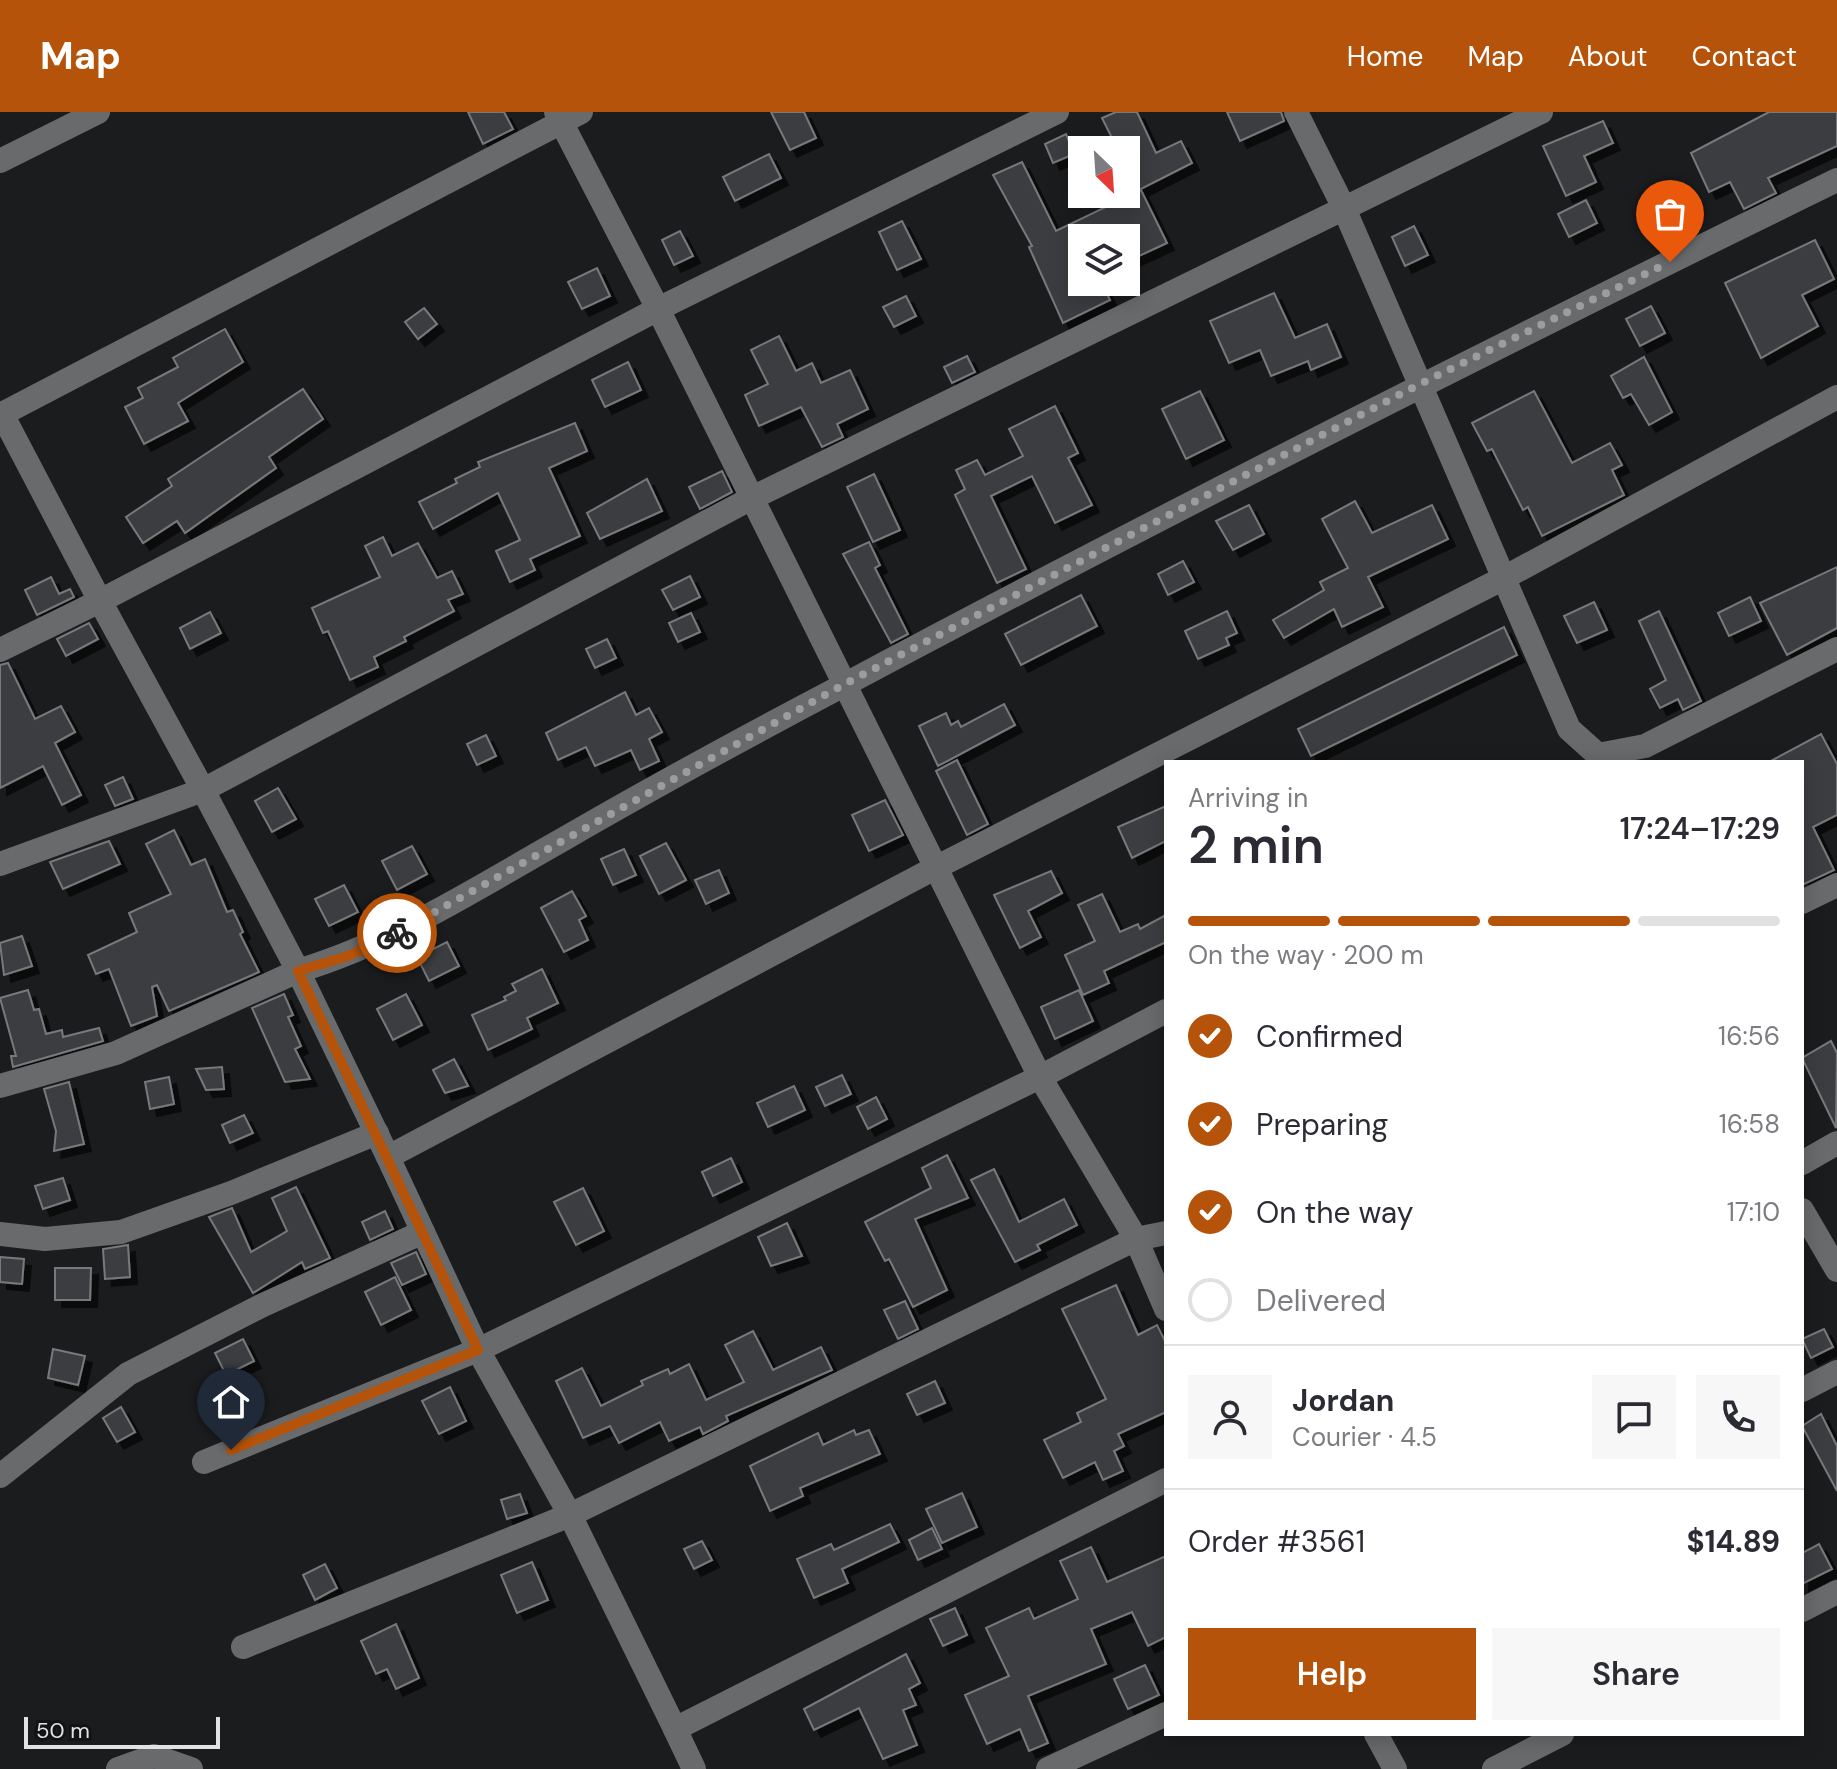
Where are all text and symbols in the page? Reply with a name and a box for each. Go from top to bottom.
text: Map [40,31,121,81]
text: Home [1347,38,1423,75]
text: Map [1467,38,1524,75]
text: About [1568,38,1647,75]
text: Contact [1691,38,1797,75]
north arrow [1068,136,1140,208]
map controls [1068,136,1140,296]
pin [1636,180,1704,262]
icon: bag [1648,192,1692,236]
button: layers [1068,224,1140,296]
text: Arriving in [1188,781,1308,815]
text: 17:24–17:29 [1620,809,1780,848]
text: 2 min [1188,811,1324,879]
courier [357,893,437,973]
icon: bike [375,911,419,955]
text: On the way · 200 m [1188,938,1424,972]
icon: check [1188,1014,1232,1058]
text: Confirmed [1256,1017,1403,1056]
text: 16:56 [1718,1019,1780,1053]
icon: check [1188,1102,1232,1146]
text: Preparing [1256,1105,1388,1144]
text: 16:58 [1719,1107,1780,1141]
icon: check [1188,1190,1232,1234]
text: On the way [1256,1193,1413,1232]
text: 17:10 [1727,1195,1780,1229]
text: Delivered [1256,1281,1386,1320]
pin [197,1368,265,1450]
button: person [1188,1375,1272,1459]
button: chat [1592,1375,1676,1459]
button: phone [1696,1375,1780,1459]
icon: home [209,1380,253,1424]
text: Jordan [1292,1381,1394,1420]
text: Courier · 4.5 [1292,1420,1437,1454]
text: Order #3561 [1188,1522,1365,1561]
text: $14.89 [1687,1522,1780,1561]
button: Help [1188,1628,1476,1720]
button: Share [1492,1628,1780,1720]
scale bar [24,1713,220,1749]
text: 50 m [36,1716,90,1745]

